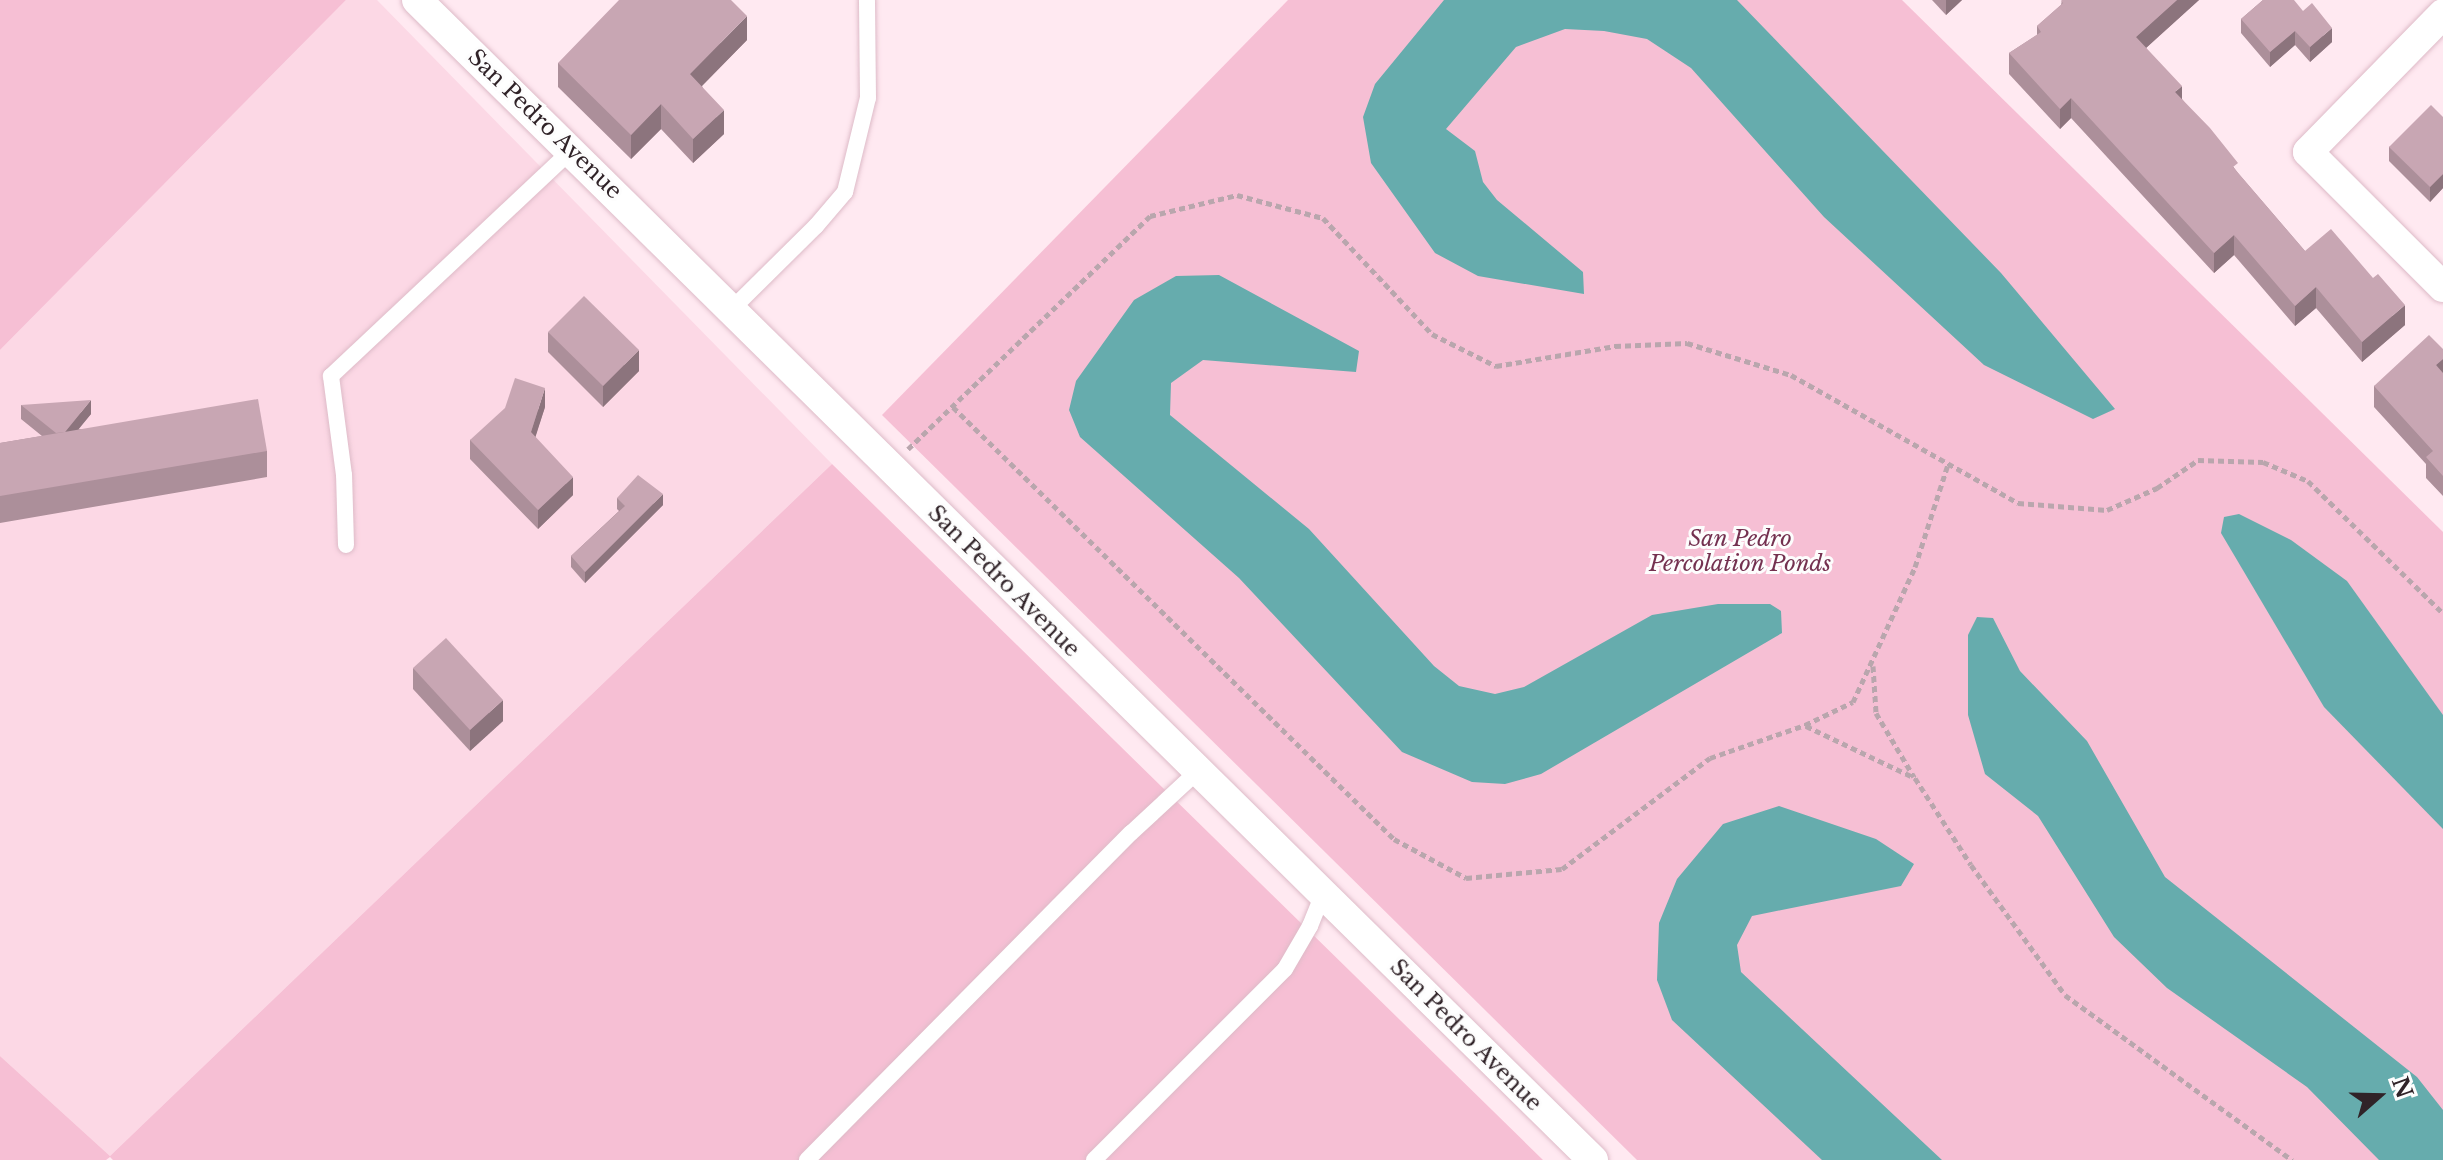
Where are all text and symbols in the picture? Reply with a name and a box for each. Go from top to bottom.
street label: San Pedro Avenue [462,43,628,205]
street label: San Pedro Avenue [922,499,1086,663]
park label: San Pedro Percolation Ponds [1649,525,1831,576]
street label: San Pedro Avenue [1384,953,1548,1117]
north arrow [2339,1056,2419,1136]
text: N [2386,1073,2418,1102]

